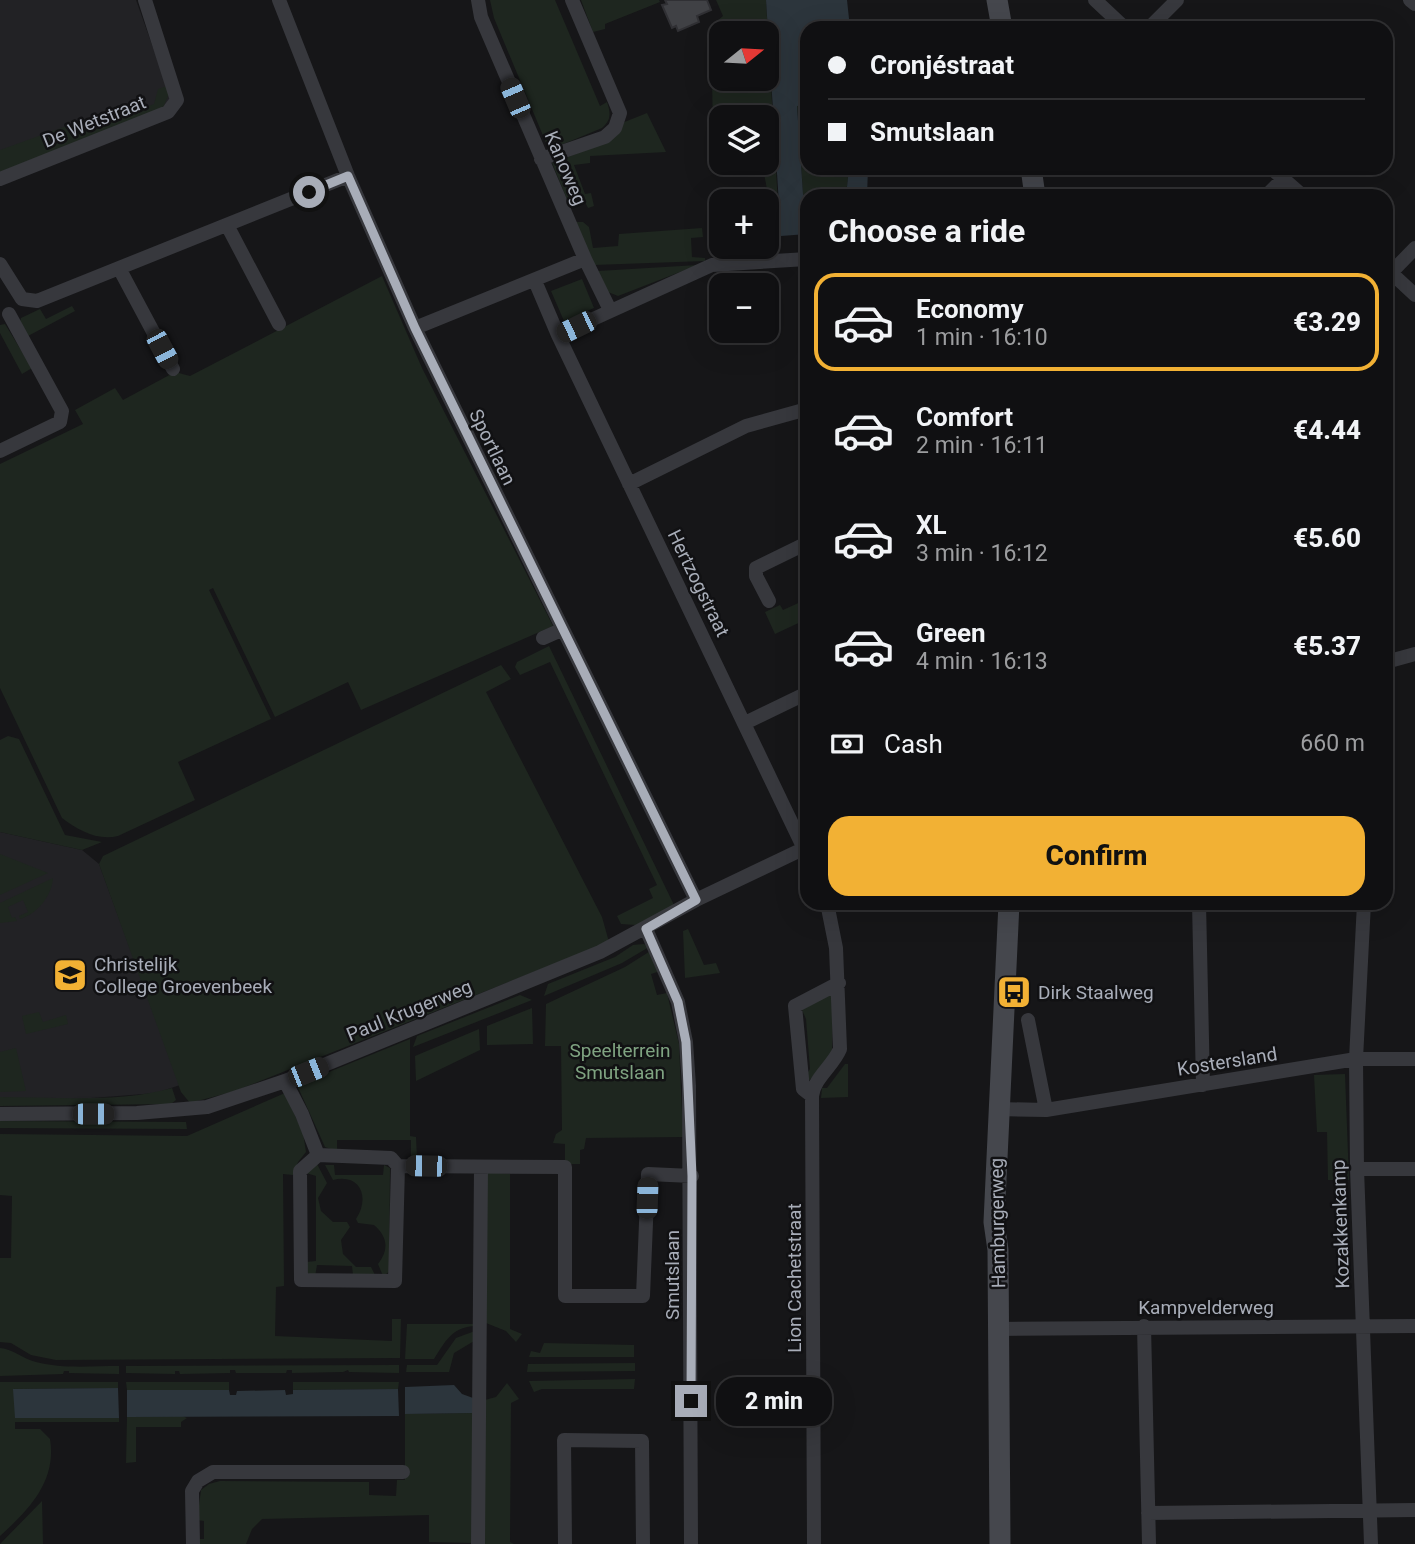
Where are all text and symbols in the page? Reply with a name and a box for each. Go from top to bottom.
north arrow [709,21,779,91]
map controls [709,21,779,343]
text: Cronjéstraat [870,50,1014,80]
car [498,75,533,121]
street label: De Wetstraat [39,90,149,153]
button: layers [709,105,779,175]
text: Smutslaan [870,117,995,147]
street label: Kanoweg [540,128,591,209]
route start [293,176,325,208]
button: + [709,189,779,259]
text: Choose a ride [828,212,1025,250]
button: − [709,273,779,343]
icon: car [832,291,895,354]
text: Economy [916,294,1023,324]
text: €3.29 [1293,307,1361,337]
car [553,308,600,346]
text: 1 min · 16:10 [916,324,1048,351]
car [143,326,182,372]
icon: car [832,399,895,462]
text: Comfort [916,402,1013,432]
street label: Sportlaan [464,405,521,489]
text: €4.44 [1293,415,1361,445]
text: 2 min · 16:11 [916,432,1048,459]
icon: car [832,507,895,570]
text: XL [916,510,947,540]
text: €5.60 [1293,523,1361,553]
street label: Hertzogstraat [663,526,734,641]
text: 3 min · 16:12 [916,540,1048,567]
icon: car [832,615,895,678]
text: Green [916,618,986,648]
text: €5.37 [1293,631,1361,661]
text: 4 min · 16:13 [916,648,1048,675]
icon: cash [828,725,866,763]
text: Cash [884,729,943,759]
text: 660 m [1300,730,1365,757]
button: Confirm [828,816,1365,896]
place label: Christelijk College Groevenbeek [94,953,272,998]
school or university icon: Christelijk College Groevenbeek [51,956,89,994]
bus stop icon: Dirk Staalweg [995,973,1033,1011]
street label: Paul Krugerweg [343,975,475,1046]
place label: Dirk Staalweg [1038,981,1154,1004]
park label: Speelterrein Smutslaan [570,1039,670,1084]
street label: Kostersland [1175,1042,1279,1081]
car [285,1054,332,1090]
car [73,1104,115,1125]
car [405,1155,448,1177]
street label: Hamburgerweg [985,1158,1010,1288]
street label: Kozakkenkamp [1327,1159,1354,1289]
car [636,1177,659,1219]
street label: Lion Cachetstraat [783,1203,806,1353]
street label: Smutslaan [661,1230,684,1320]
street label: Kampvelderweg [1138,1296,1274,1319]
callout: 2 min [716,1376,831,1426]
route end [675,1385,707,1417]
text: 2 min [745,1388,803,1415]

